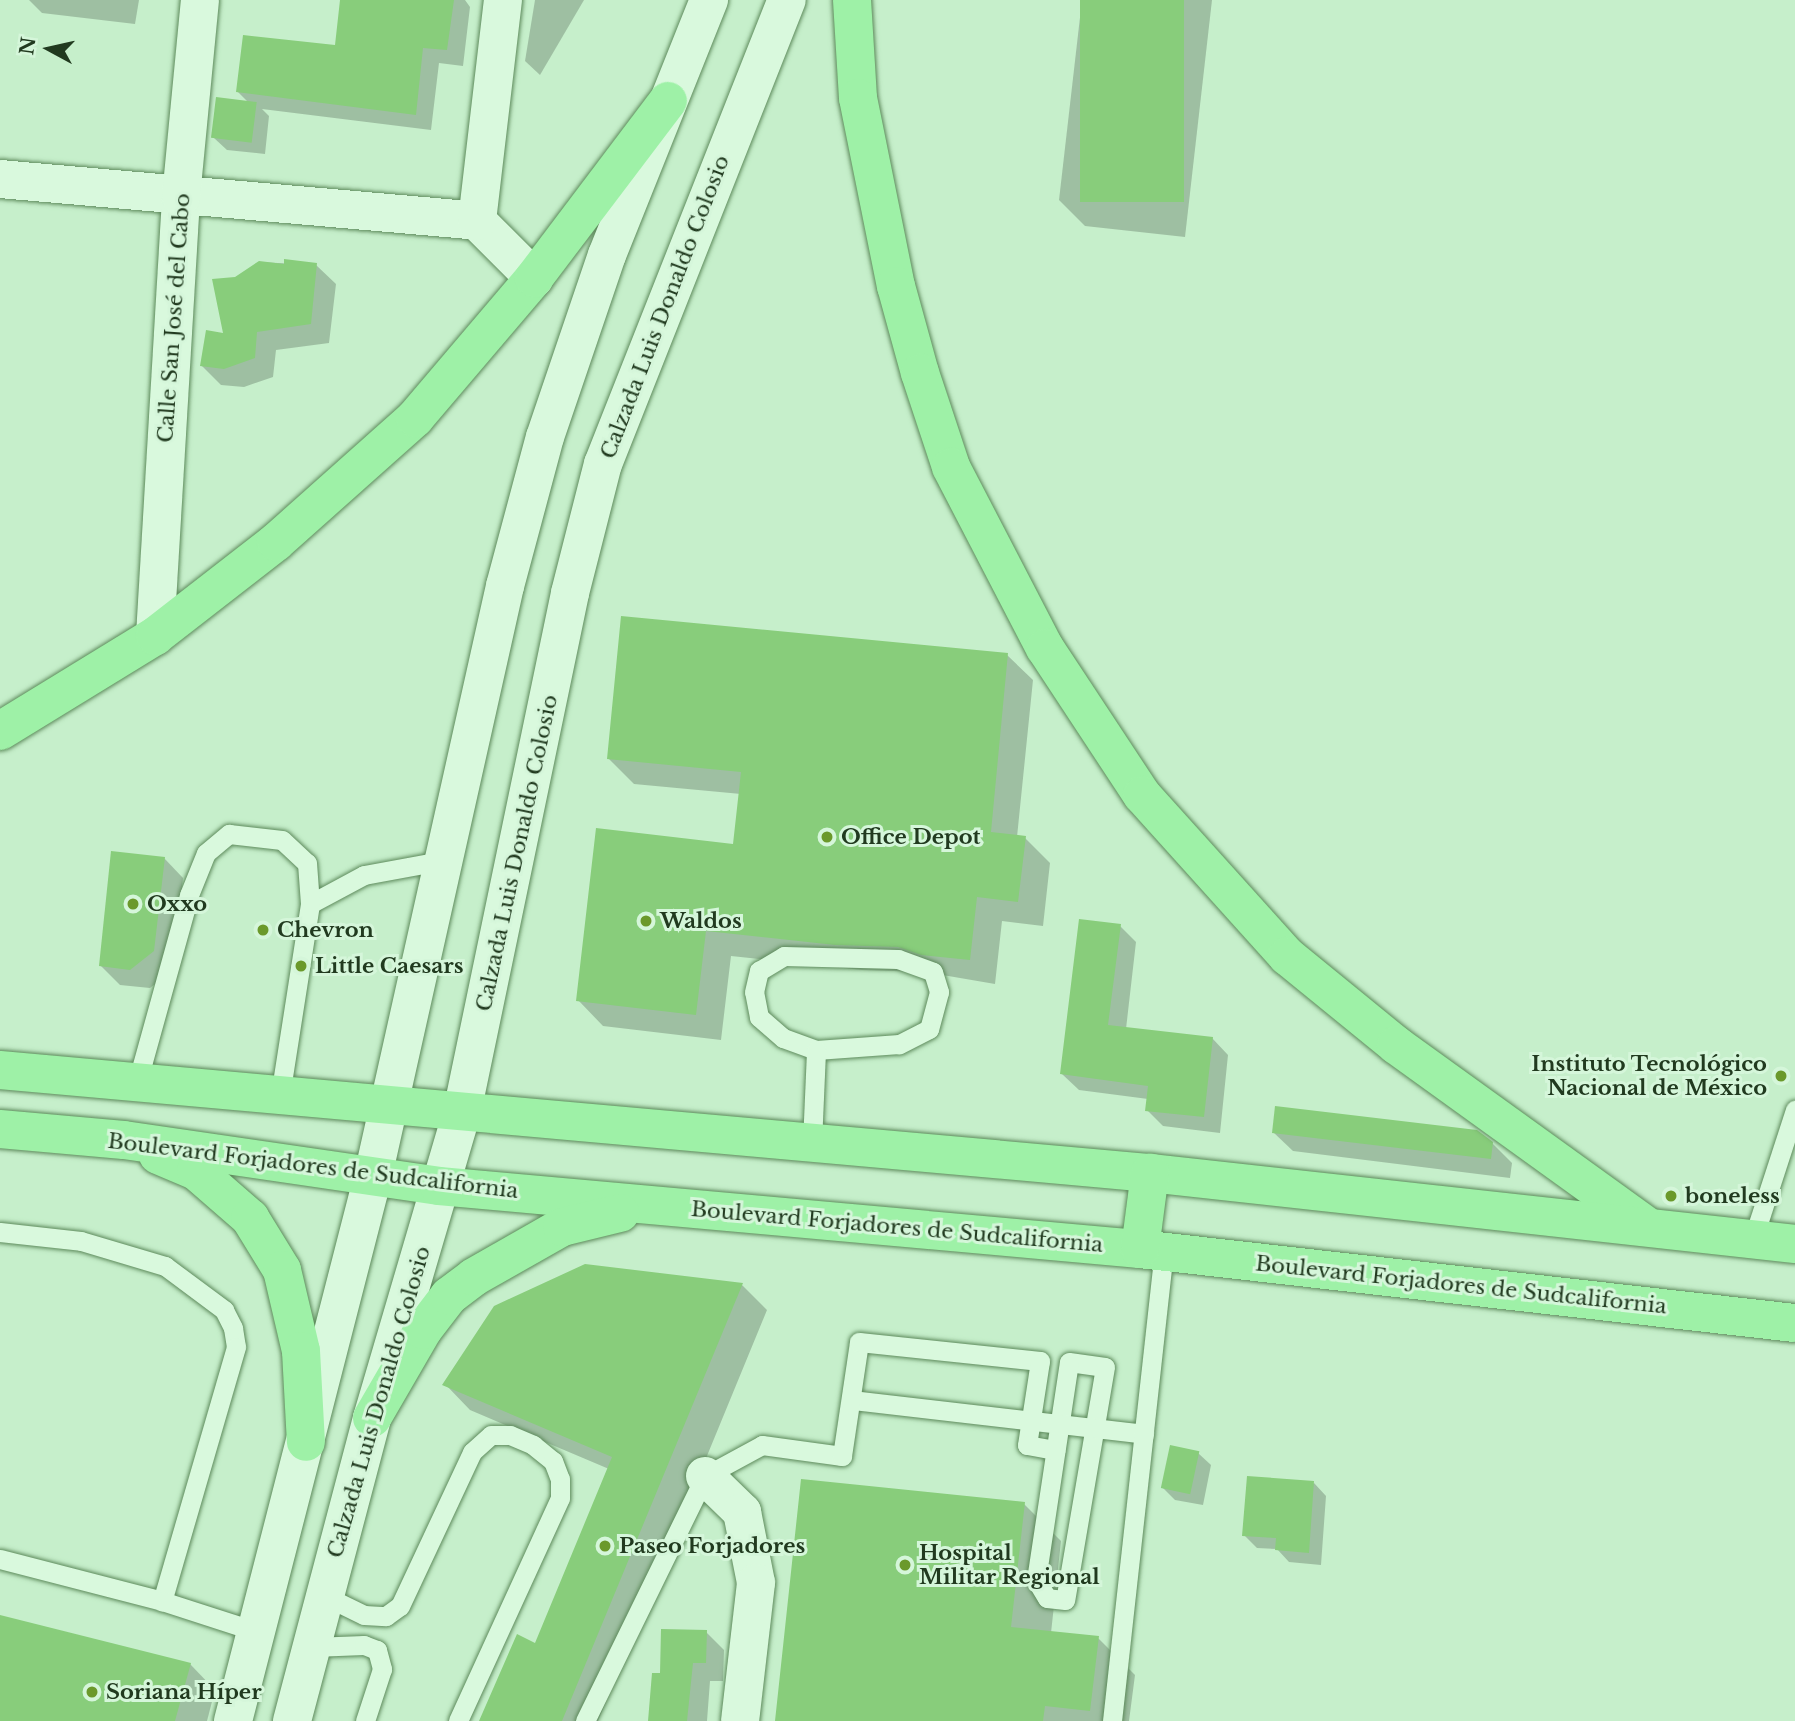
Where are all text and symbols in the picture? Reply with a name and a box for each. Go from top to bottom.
north arrow [14,14,84,84]
text: N [15,36,40,56]
street label: Calzada Luis Donaldo Colosio [595,152,735,462]
street label: Calle San José del Cabo [153,192,195,444]
street label: Calzada Luis Donaldo Colosio [471,692,563,1014]
place label: Office Depot [841,824,981,850]
marker: Office Depot [819,829,835,845]
place label: Oxxo [147,891,207,917]
marker: Oxxo [125,896,141,912]
place label: Waldos [660,908,742,934]
marker: Waldos [638,913,654,929]
place label: Chevron [277,917,374,943]
marker: Chevron [255,922,271,938]
place label: Little Caesars [315,953,464,979]
marker: Little Caesars [293,958,309,974]
place label: Instituto Tecnológico Nacional de México [1531,1051,1767,1101]
marker: Instituto Tecnológico Nacional de México [1773,1068,1789,1084]
street label: Boulevard Forjadores de Sudcalifornia [106,1128,520,1204]
place label: boneless [1685,1183,1780,1209]
marker: boneless [1663,1188,1679,1204]
street label: Boulevard Forjadores de Sudcalifornia [690,1196,1104,1258]
street label: Calzada Luis Donaldo Colosio [322,1243,436,1561]
street label: Boulevard Forjadores de Sudcalifornia [1254,1251,1668,1319]
place label: Paseo Forjadores [619,1533,805,1559]
marker: Paseo Forjadores [597,1538,613,1554]
place label: Hospital Militar Regional [919,1540,1100,1590]
marker: Hospital Militar Regional [897,1557,913,1573]
place label: Soriana Híper [106,1679,262,1705]
marker: Soriana Híper [84,1684,100,1700]

